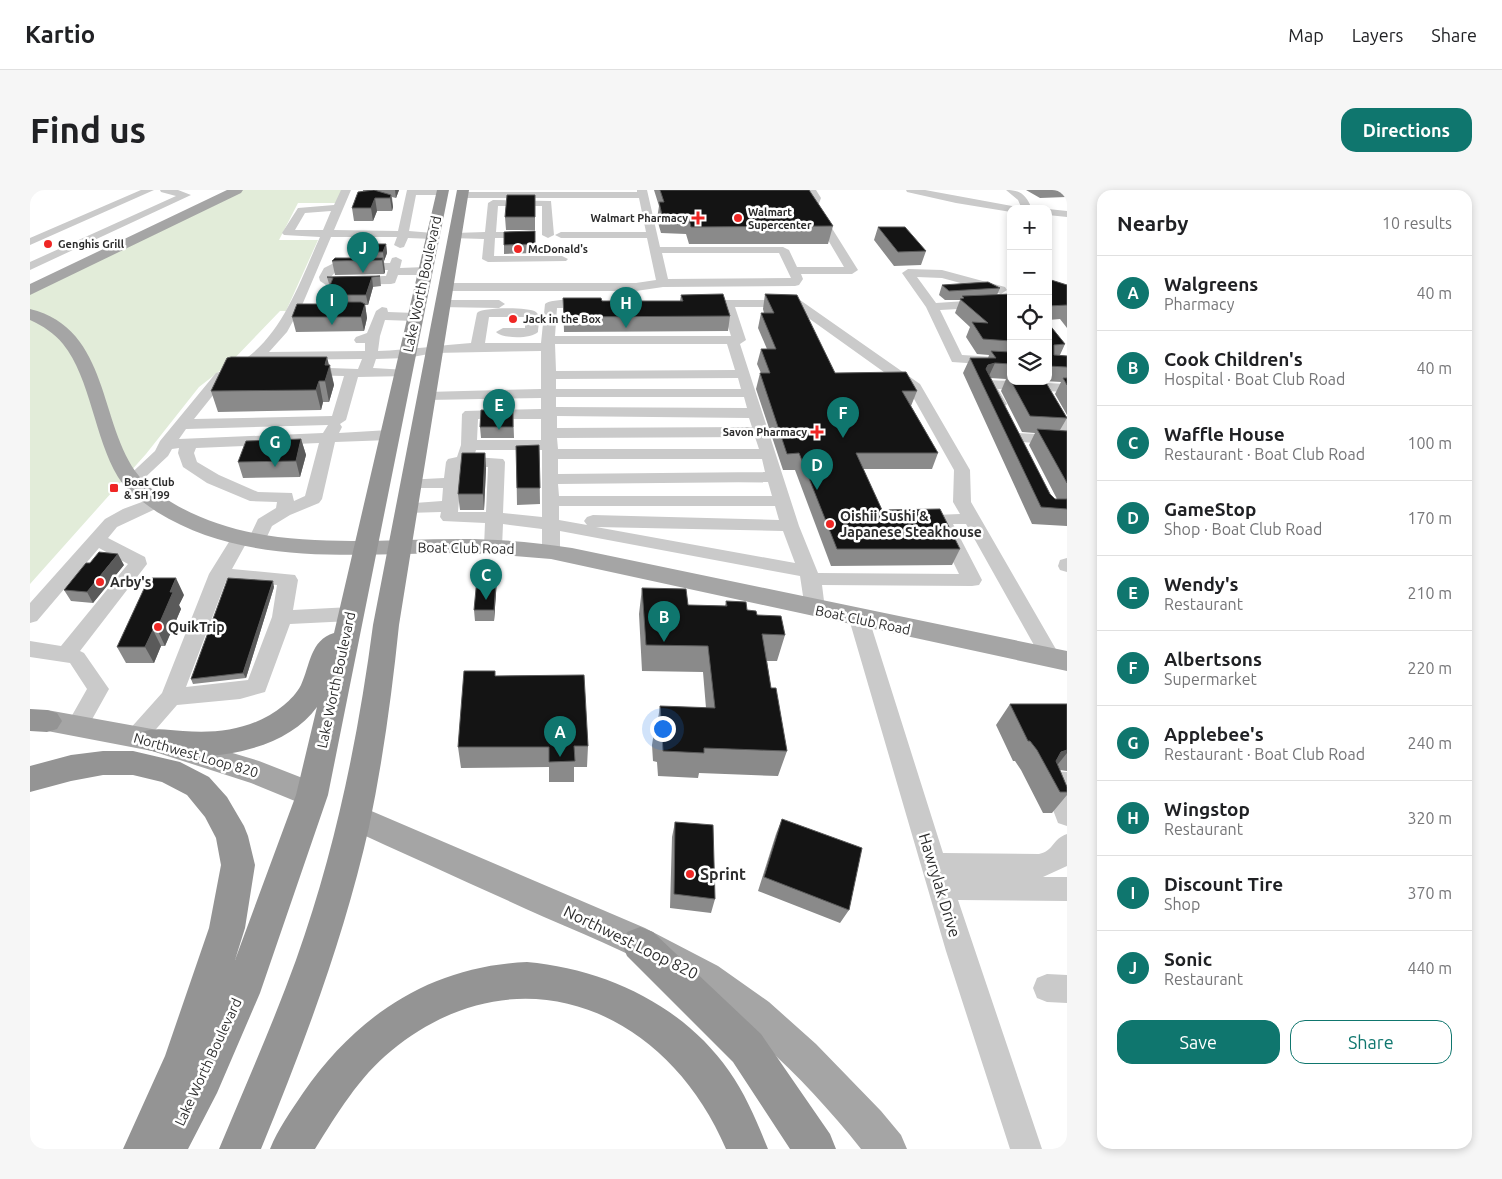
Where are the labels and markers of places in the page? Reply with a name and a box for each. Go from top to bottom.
place label: Walmart Supercenter [748,206,812,231]
place label: Walmart Pharmacy [591,212,688,224]
marker: Walmart Pharmacy [692,212,704,224]
marker: Walmart Supercenter [732,212,744,224]
pin: J [347,232,379,273]
marker: Genghis Grill [42,238,54,250]
place label: Genghis Grill [58,238,125,250]
marker: McDonald's [512,243,524,255]
place label: McDonald's [528,243,588,255]
pin: I [316,284,348,325]
pin: H [610,287,642,328]
marker: Jack in the Box [507,313,519,325]
place label: Jack in the Box [523,313,601,325]
pin: E [483,389,515,430]
pin: F [827,397,859,438]
pin: G [259,426,291,467]
place label: Savon Pharmacy [723,426,807,438]
marker: Savon Pharmacy [811,426,823,438]
pin: D [801,449,833,490]
place label: Boat Club & SH 199 [124,476,175,501]
marker: Boat Club & SH 199 [108,482,120,494]
place label: Oishii Sushi & Japanese Steakhouse [840,508,982,540]
marker: Oishii Sushi & Japanese Steakhouse [824,518,836,530]
pin: C [470,559,502,600]
place label: Arby's [110,574,152,590]
marker: Arby's [94,576,106,588]
pin: B [648,601,680,642]
place label: QuikTrip [168,619,225,635]
marker: QuikTrip [152,621,164,633]
pin: A [544,716,576,757]
place label: Sprint [700,865,746,883]
marker: Sprint [684,868,696,880]

